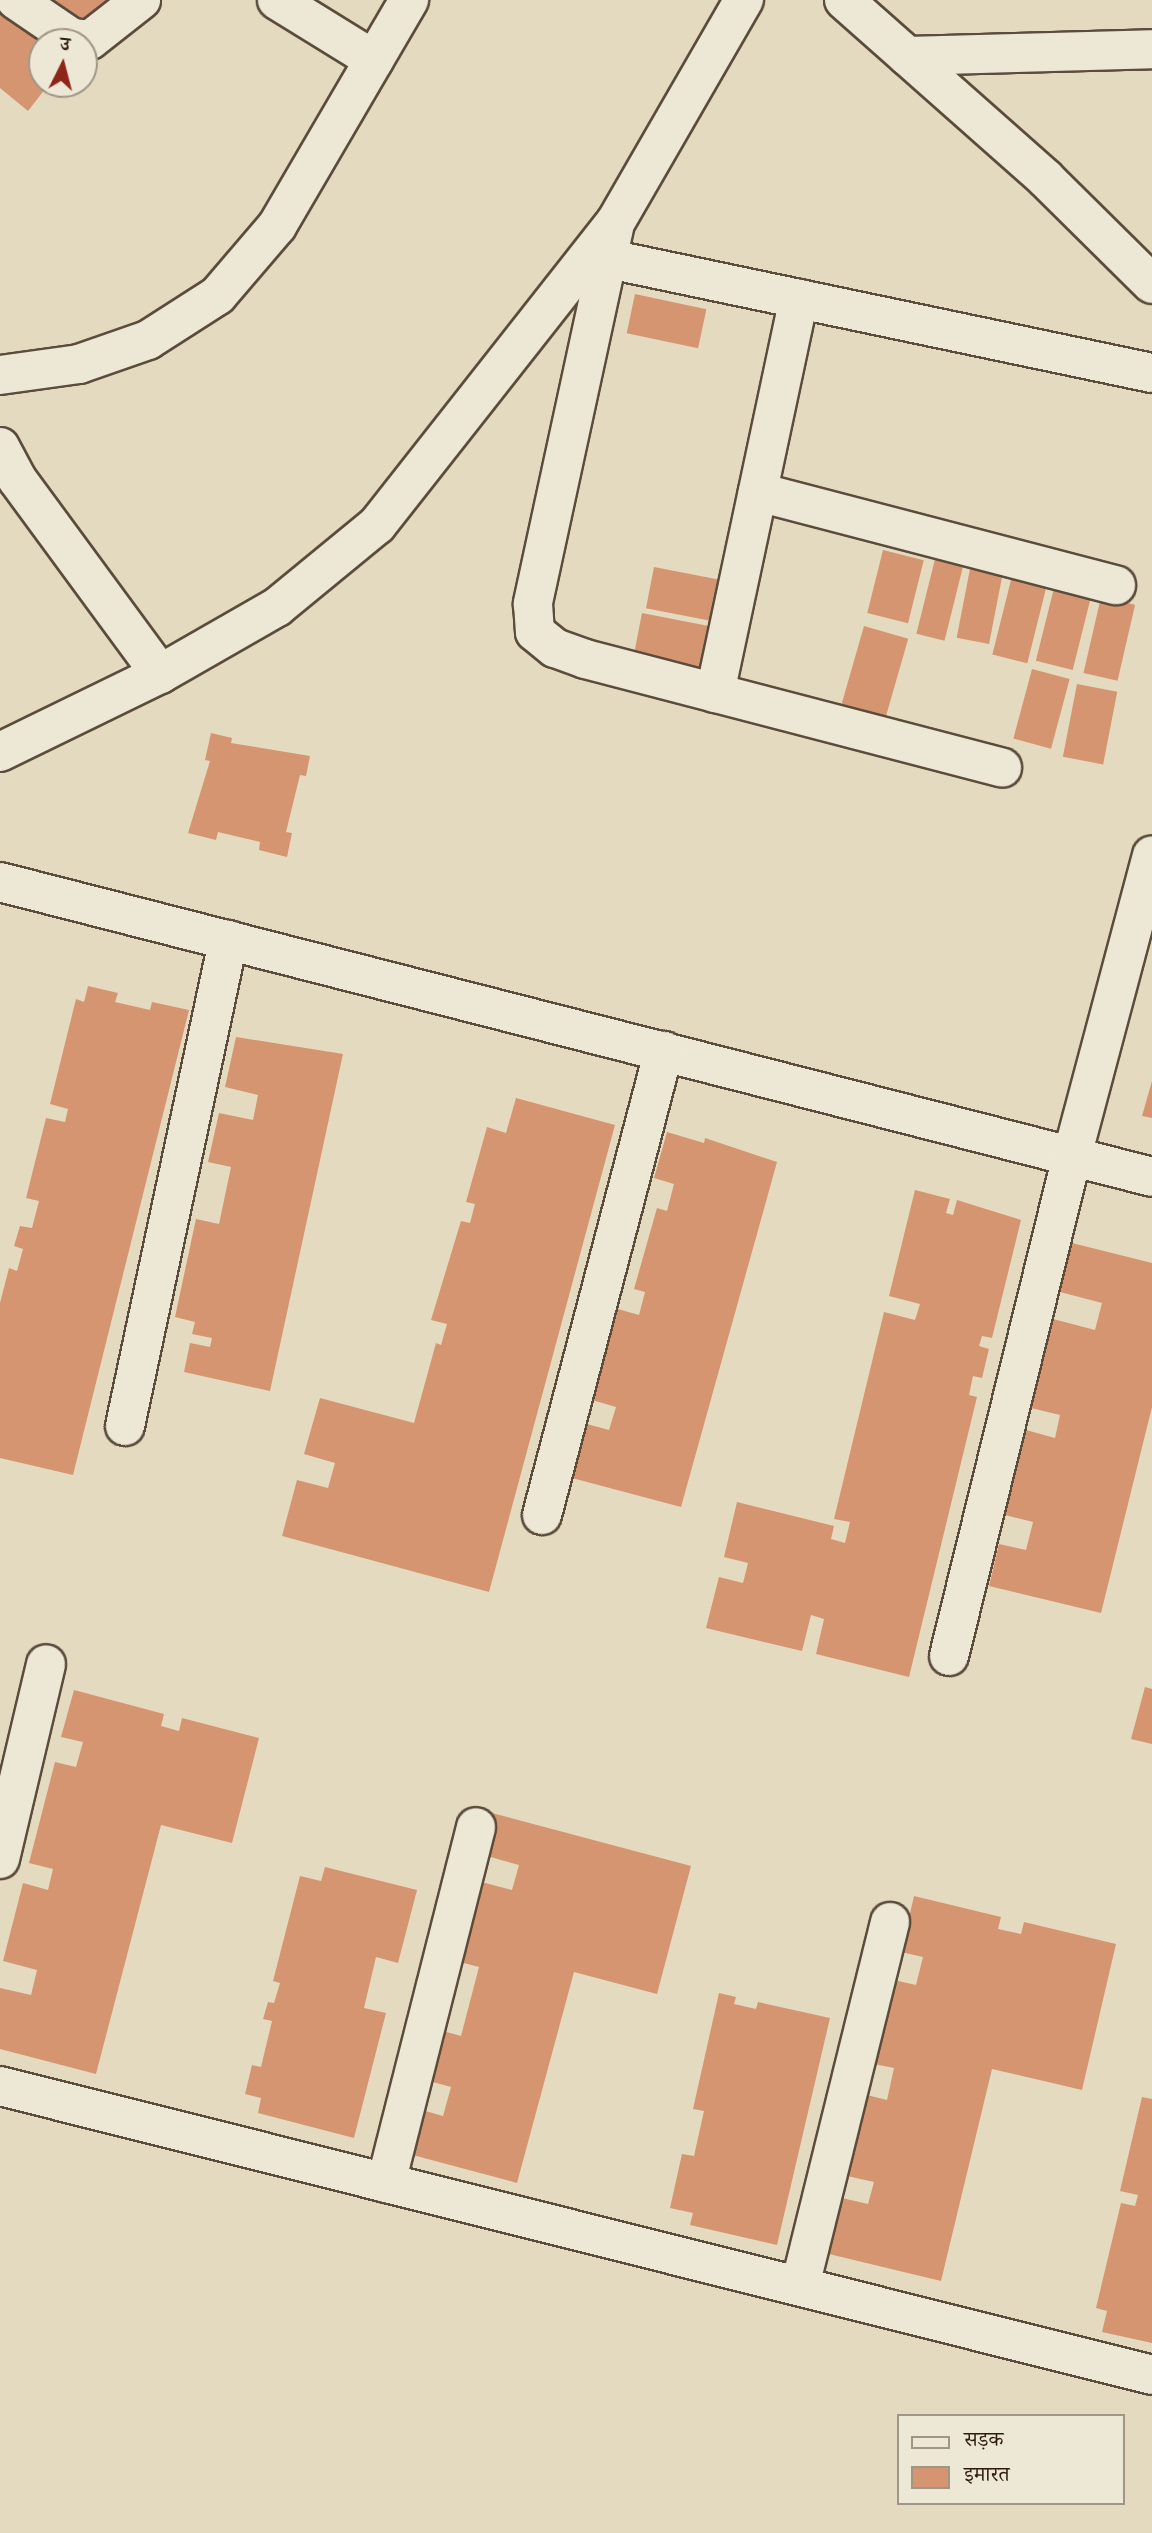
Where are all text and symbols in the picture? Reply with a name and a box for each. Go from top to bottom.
north arrow [28,28,98,98]
text: उ [59,32,71,57]
legend [897,2414,1124,2505]
text: सड़क [964,2427,1003,2453]
text: इमारत [964,2462,1010,2488]

